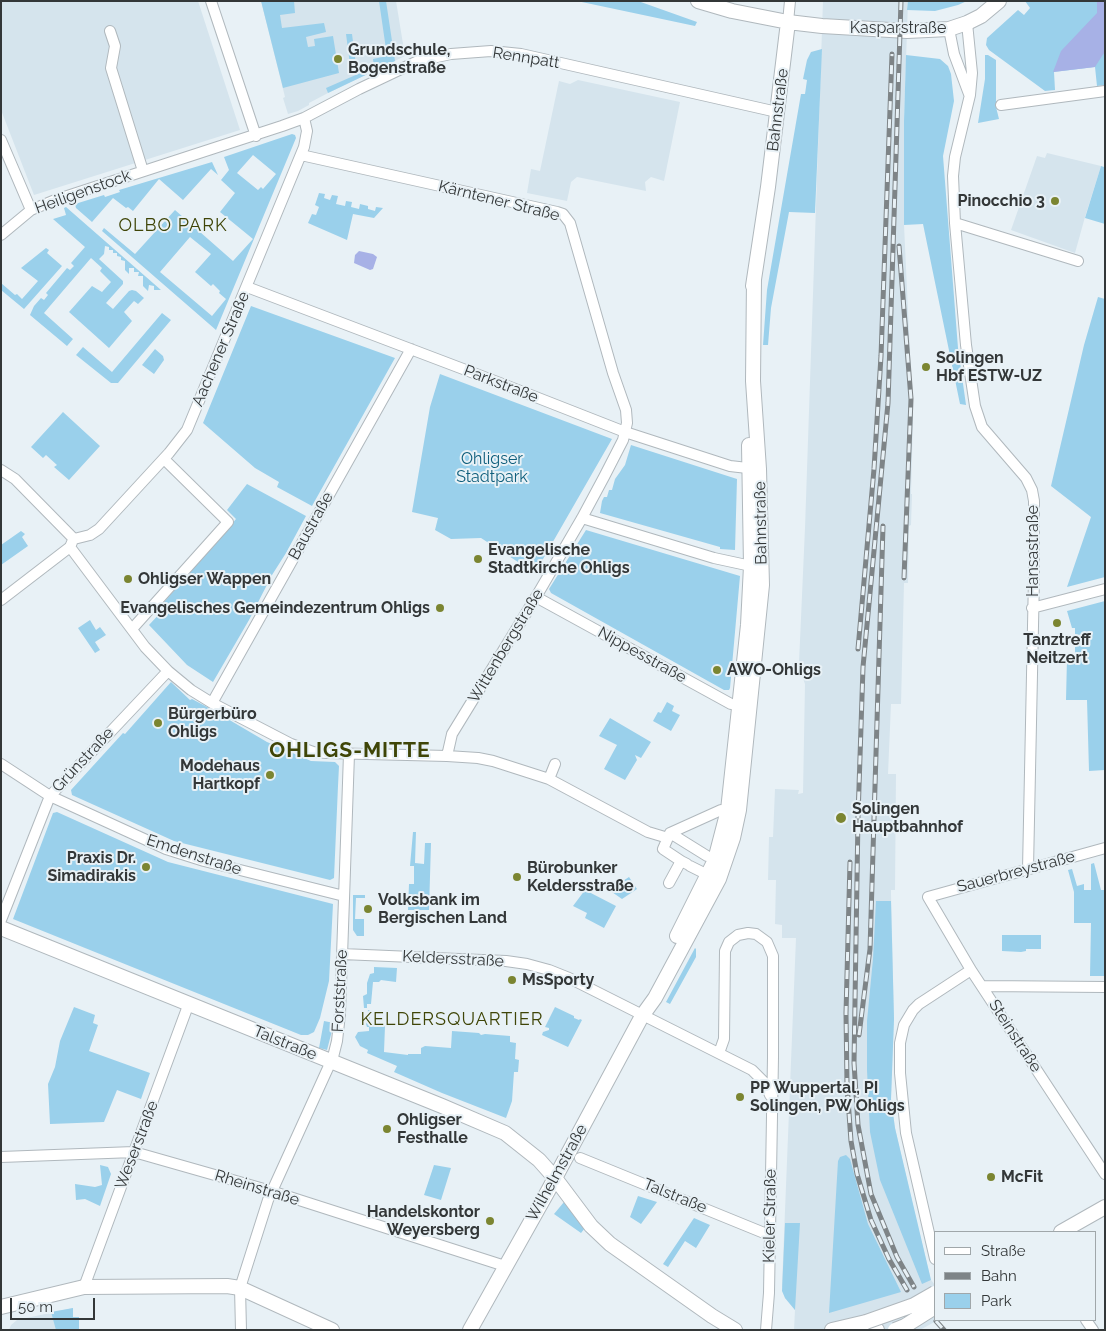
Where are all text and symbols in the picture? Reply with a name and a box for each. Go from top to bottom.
street label: Kasparstraße [850,18,946,38]
place label: Grundschule, Bogenstraße [348,40,451,78]
street label: Rennpatt [491,43,561,73]
marker: Grundschule, Bogenstraße [332,53,344,65]
street label: Bahnstraße [763,67,793,153]
street label: Heiligenstock [32,166,134,218]
street label: Kärntener Straße [436,177,562,225]
place label: Pinocchio 3 [957,191,1045,211]
marker: Pinocchio 3 [1049,195,1061,207]
district label: OLBO PARK [117,215,229,237]
street label: Aachener Straße [188,289,254,409]
place label: Solingen Hbf ESTW-UZ [936,348,1042,386]
street label: Parkstraße [461,361,541,407]
marker: Solingen Hbf ESTW-UZ [920,361,932,373]
park label: Ohligser Stadtpark [456,449,528,487]
street label: Bahnstraße [751,481,771,565]
street label: Baustraße [285,489,337,563]
street label: Hansastraße [1023,505,1043,597]
place label: Evangelische Stadtkirche Ohligs [488,540,630,578]
marker: Evangelische Stadtkirche Ohligs [472,553,484,565]
place label: Ohligser Wappen [138,569,271,589]
marker: Ohligser Wappen [122,573,134,585]
street label: Wittenbergstraße [464,585,548,707]
place label: Evangelisches Gemeindezentrum Ohligs [120,598,430,618]
marker: Evangelisches Gemeindezentrum Ohligs [434,602,446,614]
marker: Tanztreff Neitzert [1051,617,1063,629]
street label: Nippesstraße [594,623,690,687]
place label: Tanztreff Neitzert [1023,630,1091,668]
place label: AWO-Ohligs [727,660,821,680]
marker: AWO-Ohligs [711,664,723,676]
place label: Bürgerbüro Ohligs [168,704,257,742]
marker: Bürgerbüro Ohligs [152,717,164,729]
street label: Grünstraße [48,724,118,796]
district label: OHLIGS-MITTE [268,738,432,764]
place label: Modehaus Hartkopf [180,756,260,794]
marker: Modehaus Hartkopf [264,769,276,781]
place label: Solingen Hauptbahnhof [852,799,963,837]
marker: Solingen Hauptbahnhof [834,811,848,825]
street label: Emdenstraße [144,831,244,879]
street label: Sauerbreystraße [955,847,1077,897]
place label: Praxis Dr. Simadirakis [47,848,136,886]
place label: Bürobunker Keldersstraße [527,858,634,896]
marker: Praxis Dr. Simadirakis [140,861,152,873]
marker: Bürobunker Keldersstraße [511,871,523,883]
place label: Volksbank im Bergischen Land [378,890,507,928]
marker: Volksbank im Bergischen Land [362,903,374,915]
street label: Keldersstraße [402,947,504,971]
street label: Forststraße [328,949,352,1033]
place label: MsSporty [522,970,594,990]
marker: MsSporty [506,974,518,986]
street label: Steinstraße [984,996,1046,1076]
district label: KELDERSQUARTIER [359,1009,545,1031]
street label: Talstraße [250,1022,320,1064]
place label: PP Wuppertal, PI Solingen, PW Ohligs [750,1078,905,1116]
marker: PP Wuppertal, PI Solingen, PW Ohligs [734,1091,746,1103]
street label: Weserstraße [111,1098,163,1192]
place label: Ohligser Festhalle [397,1110,468,1148]
street label: Wilhelmstraße [522,1121,592,1225]
marker: Ohligser Festhalle [381,1123,393,1135]
street label: Rheinstraße [212,1166,302,1210]
place label: McFit [1001,1167,1043,1187]
street label: Kieler Straße [760,1169,780,1263]
marker: McFit [985,1171,997,1183]
street label: Talstraße [640,1175,710,1217]
place label: Handelskontor Weyersberg [367,1202,480,1240]
marker: Handelskontor Weyersberg [484,1215,496,1227]
legend [934,1231,1096,1321]
text: Straße [981,1242,1025,1260]
text: Bahn [981,1267,1017,1285]
scale bar [12,1288,98,1320]
text: Park [981,1292,1012,1310]
text: 50 m [18,1298,53,1316]

